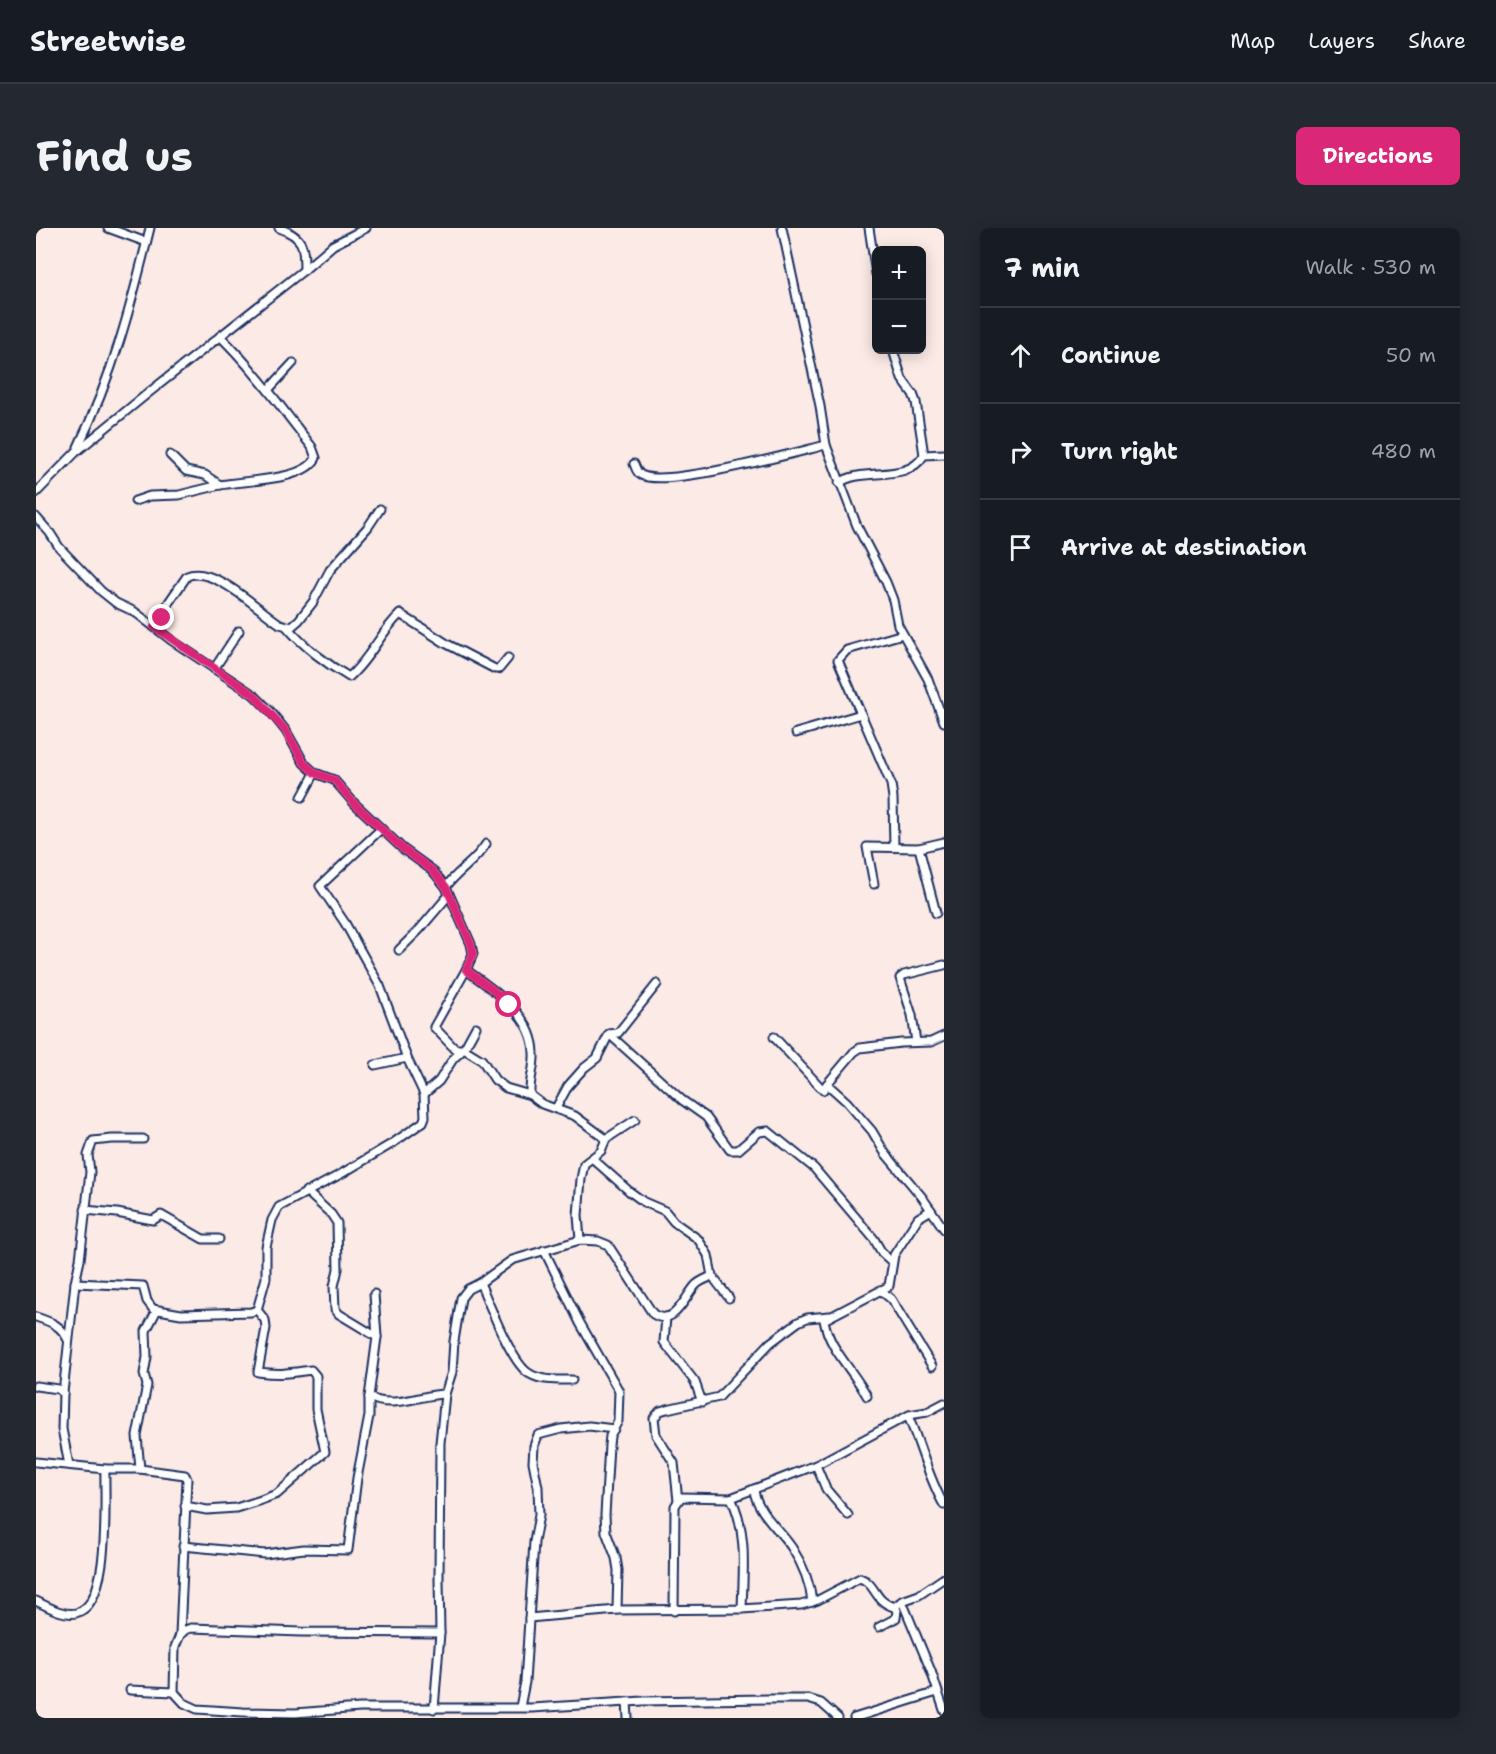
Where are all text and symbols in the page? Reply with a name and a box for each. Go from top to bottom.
text: Streetwise [30,22,186,60]
text: Map [1230,27,1275,55]
text: Layers [1308,27,1375,55]
text: Share [1408,27,1466,55]
button: Directions [1296,127,1460,185]
text: Find us [36,128,193,184]
map controls [872,246,926,354]
button: + [872,246,926,300]
text: 7 min [1004,250,1080,285]
text: Walk · 530 m [1305,254,1436,280]
button: − [872,300,926,354]
icon: ahead [1004,339,1037,372]
text: Continue [1061,341,1161,370]
text: 50 m [1386,342,1436,368]
icon: right [1004,435,1037,468]
text: Turn right [1061,437,1178,466]
text: 480 m [1371,438,1436,464]
icon: arrive [1004,531,1037,564]
text: Arrive at destination [1061,533,1307,562]
route end [148,604,174,630]
route start [495,991,521,1017]

